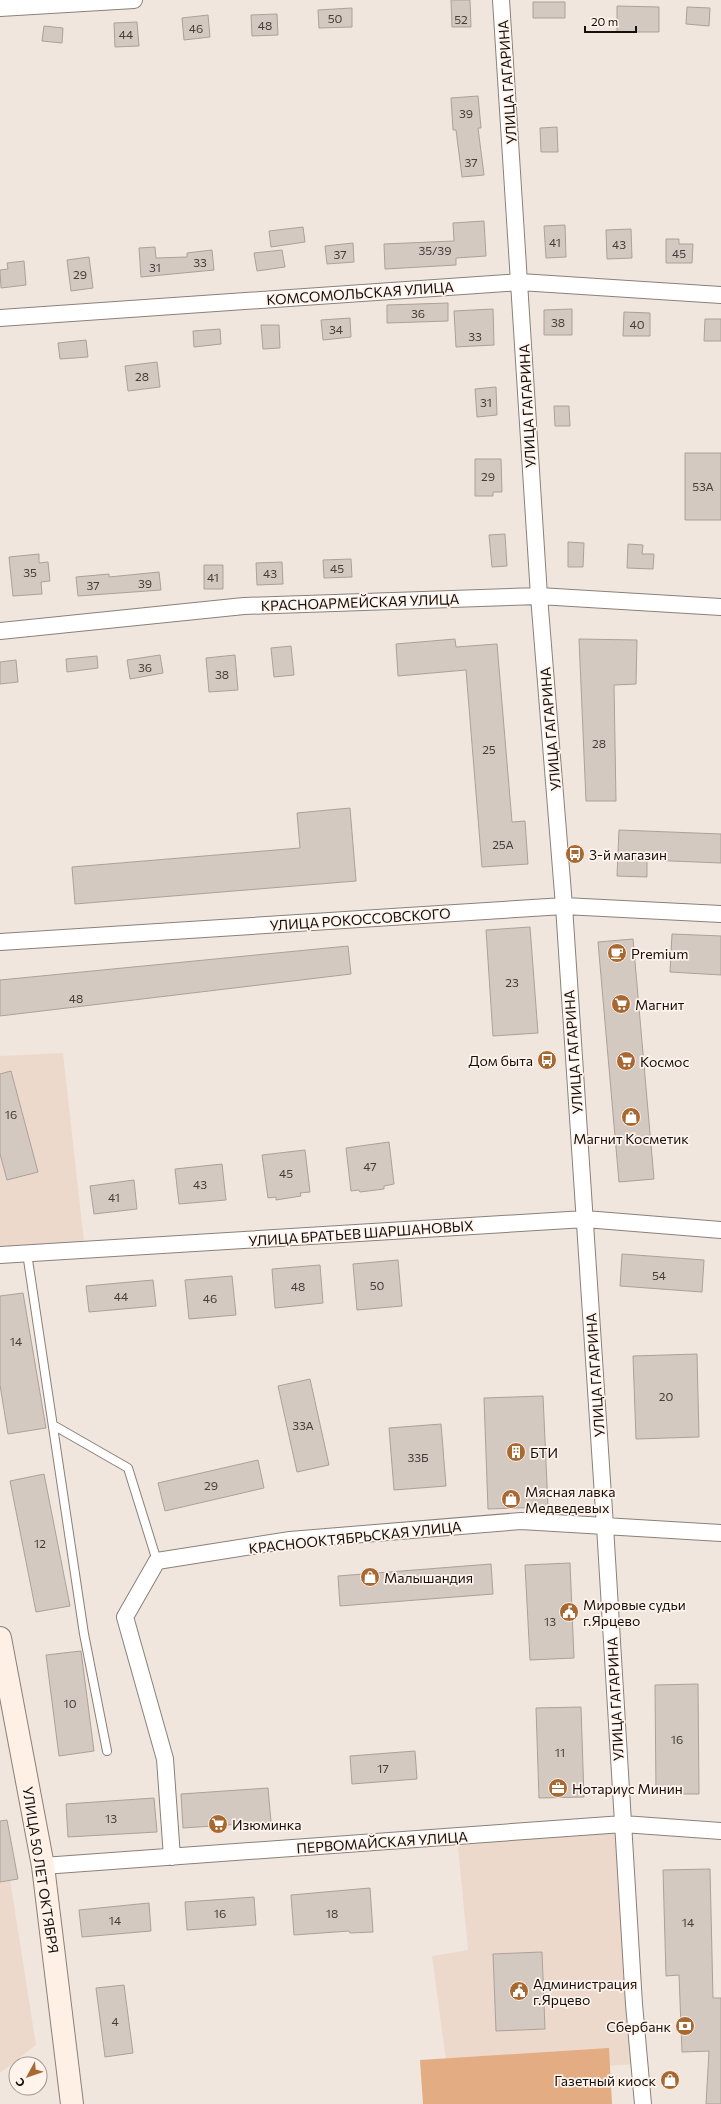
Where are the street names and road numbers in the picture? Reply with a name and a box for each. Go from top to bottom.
street label: УЛИЦА ГАГАРИНА [494,19,520,145]
street label: КОМСОМОЛЬСКАЯ УЛИЦА [266,278,455,308]
street label: УЛИЦА ГАГАРИНА [515,343,539,469]
street label: КРАСНОАРМЕЙСКАЯ УЛИЦА [260,590,460,614]
street label: УЛИЦА ГАГАРИНА [536,666,564,792]
street label: УЛИЦА РОКОССОВСКОГО [269,904,451,934]
street label: УЛИЦА ГАГАРИНА [560,989,586,1115]
street label: УЛИЦА БРАТЬЕВ ШАРШАНОВЫХ [248,1217,474,1249]
street label: УЛИЦА ГАГАРИНА [582,1312,608,1438]
street label: КРАСНООКТЯБРЬСКАЯ УЛИЦА [248,1517,463,1557]
street label: УЛИЦА ГАГАРИНА [603,1636,627,1762]
street label: УЛИЦА 50 ЛЕТ ОКТЯБРЯ [19,1785,63,1955]
street label: ПЕРВОМАЙСКАЯ УЛИЦА [296,1828,469,1856]

